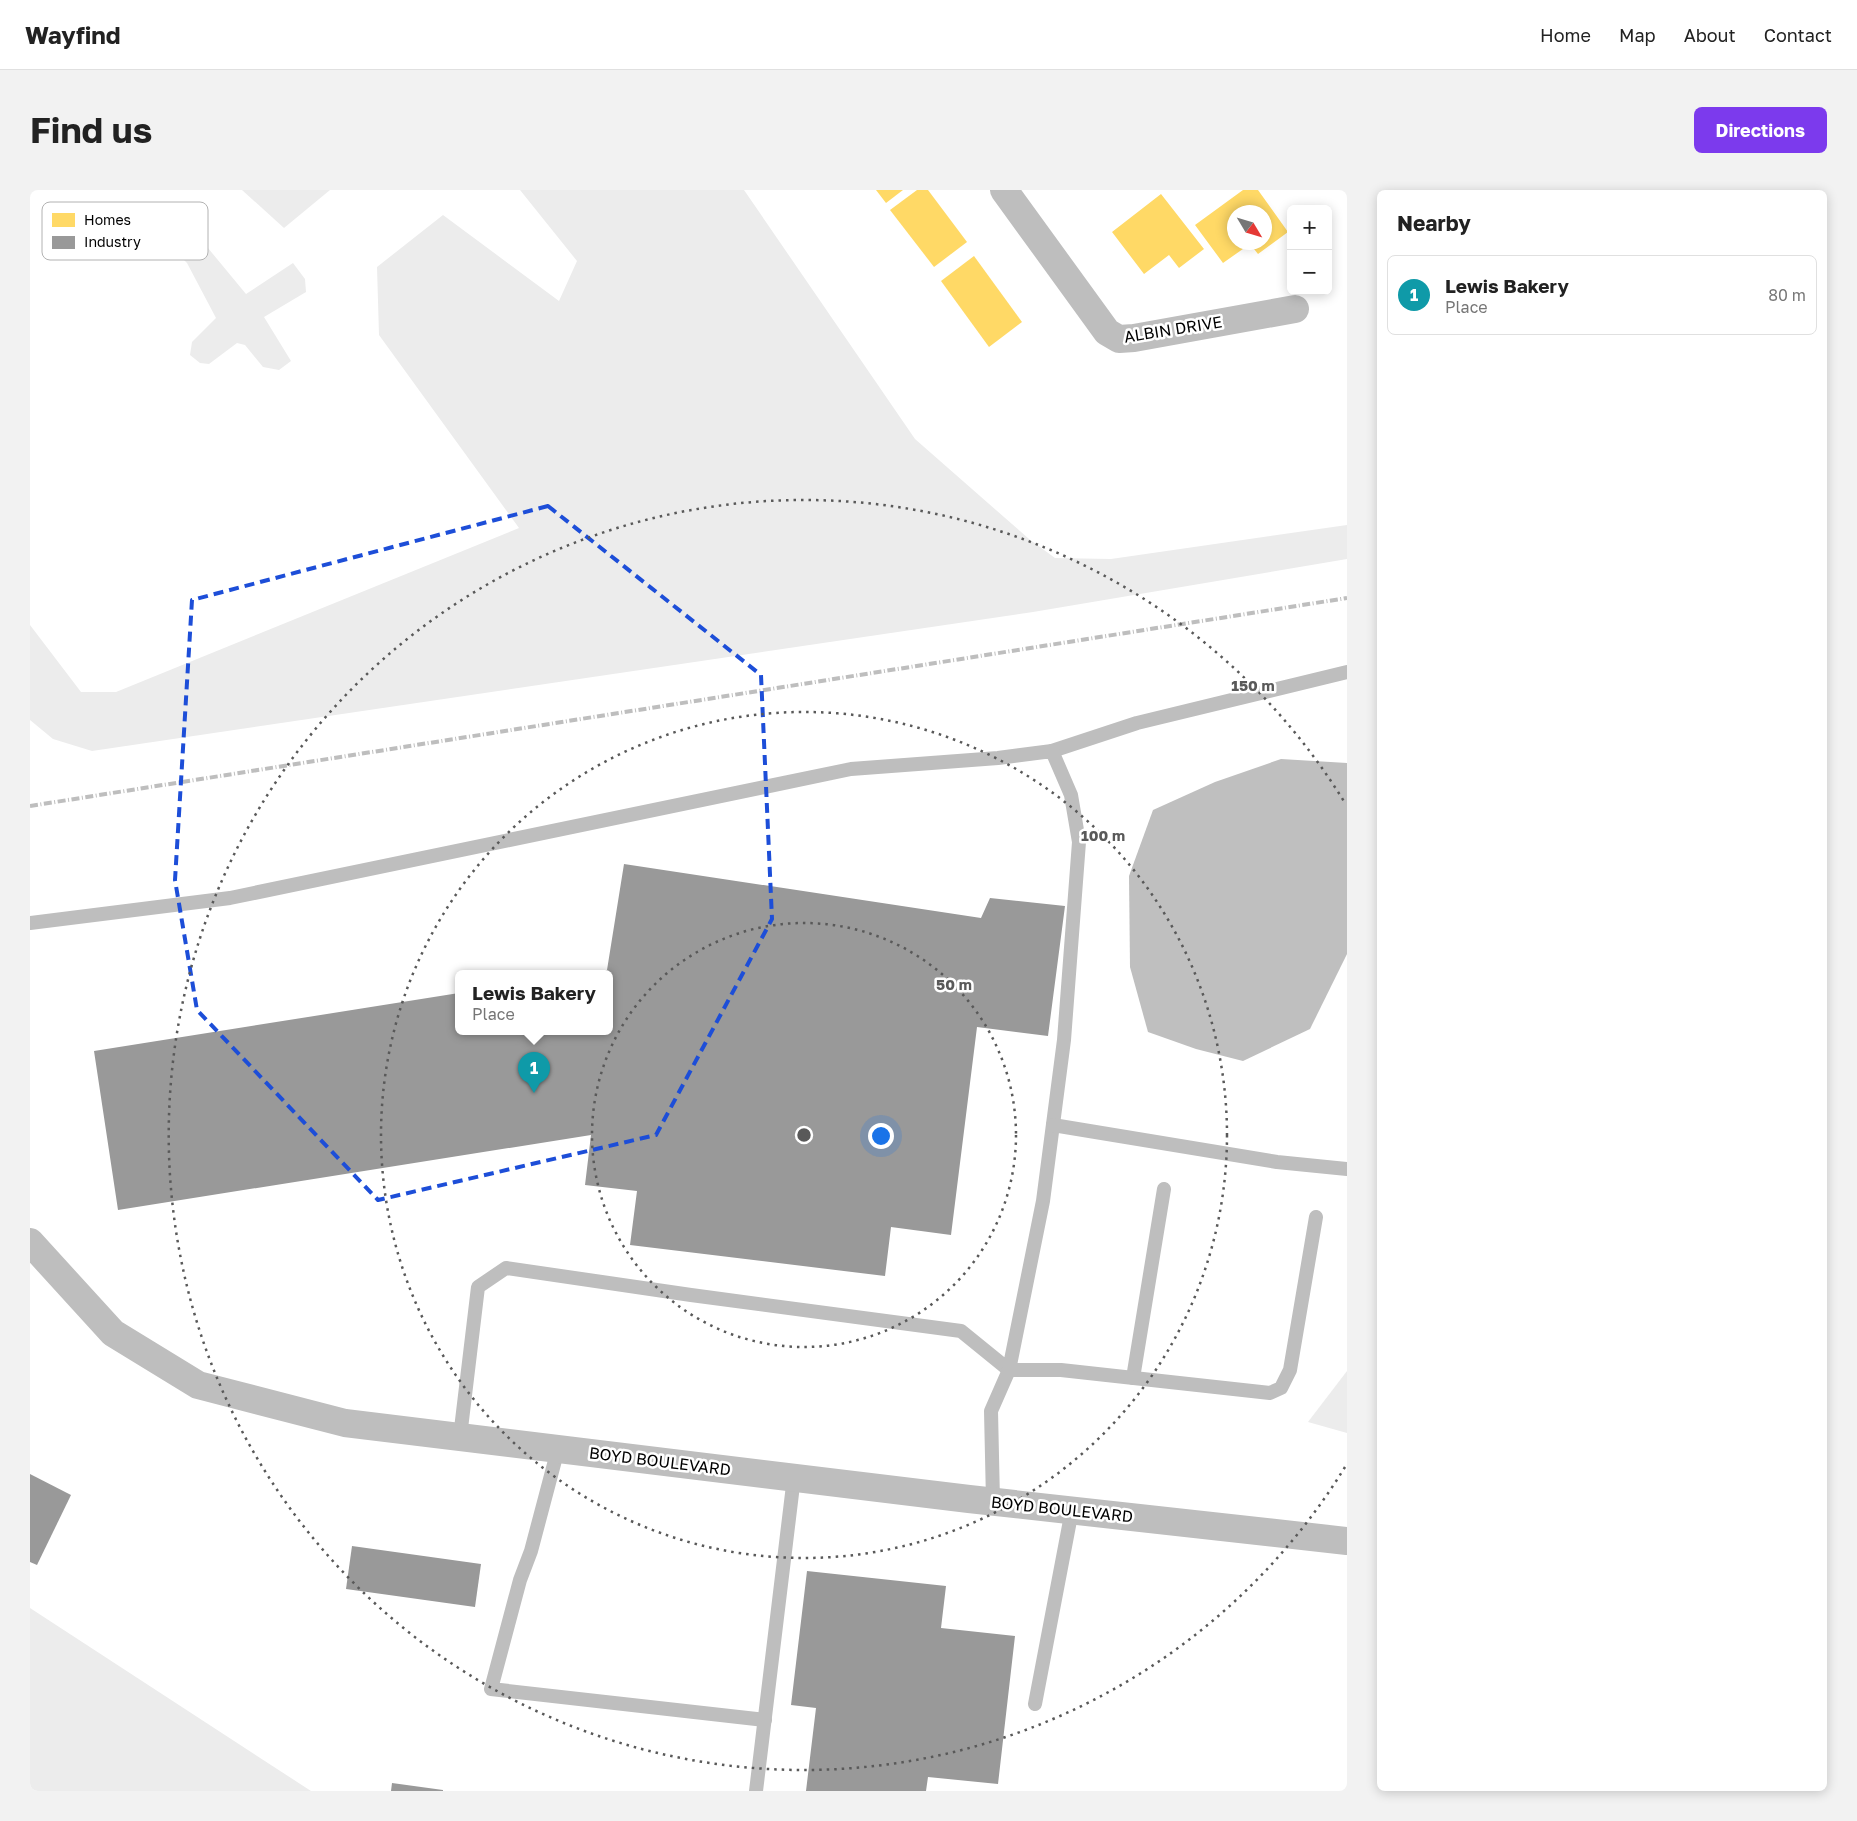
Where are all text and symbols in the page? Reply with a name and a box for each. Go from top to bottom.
text: Wayfind [25,20,121,49]
text: Home [1540,24,1591,46]
text: Map [1619,24,1656,46]
text: About [1684,24,1736,46]
text: Contact [1764,24,1832,46]
button: Directions [1694,107,1827,153]
text: Find us [30,109,152,151]
legend [42,202,208,260]
north arrow [1227,205,1272,250]
map controls [1287,205,1332,295]
button: + [1287,205,1332,250]
text: Nearby [1397,210,1471,236]
text: Homes [84,211,131,228]
text: Industry [84,233,141,250]
button: − [1287,250,1332,295]
text: Lewis Bakery [1445,274,1569,297]
text: 1 [1410,285,1418,305]
text: 80 m [1768,285,1806,305]
text: Place [1445,297,1488,317]
street label: ALBIN DRIVE [1122,311,1224,347]
text: 150 m [1231,676,1275,694]
text: 100 m [1081,826,1125,844]
popup [455,970,613,1035]
text: 50 m [936,975,972,993]
text: Lewis Bakery [472,981,596,1004]
text: Place [472,1004,515,1024]
pin: 1 [518,1052,550,1093]
your location [868,1123,894,1149]
centre of rings [795,1126,813,1144]
street label: BOYD BOULEVARD [588,1442,732,1480]
street label: BOYD BOULEVARD [990,1492,1134,1526]

